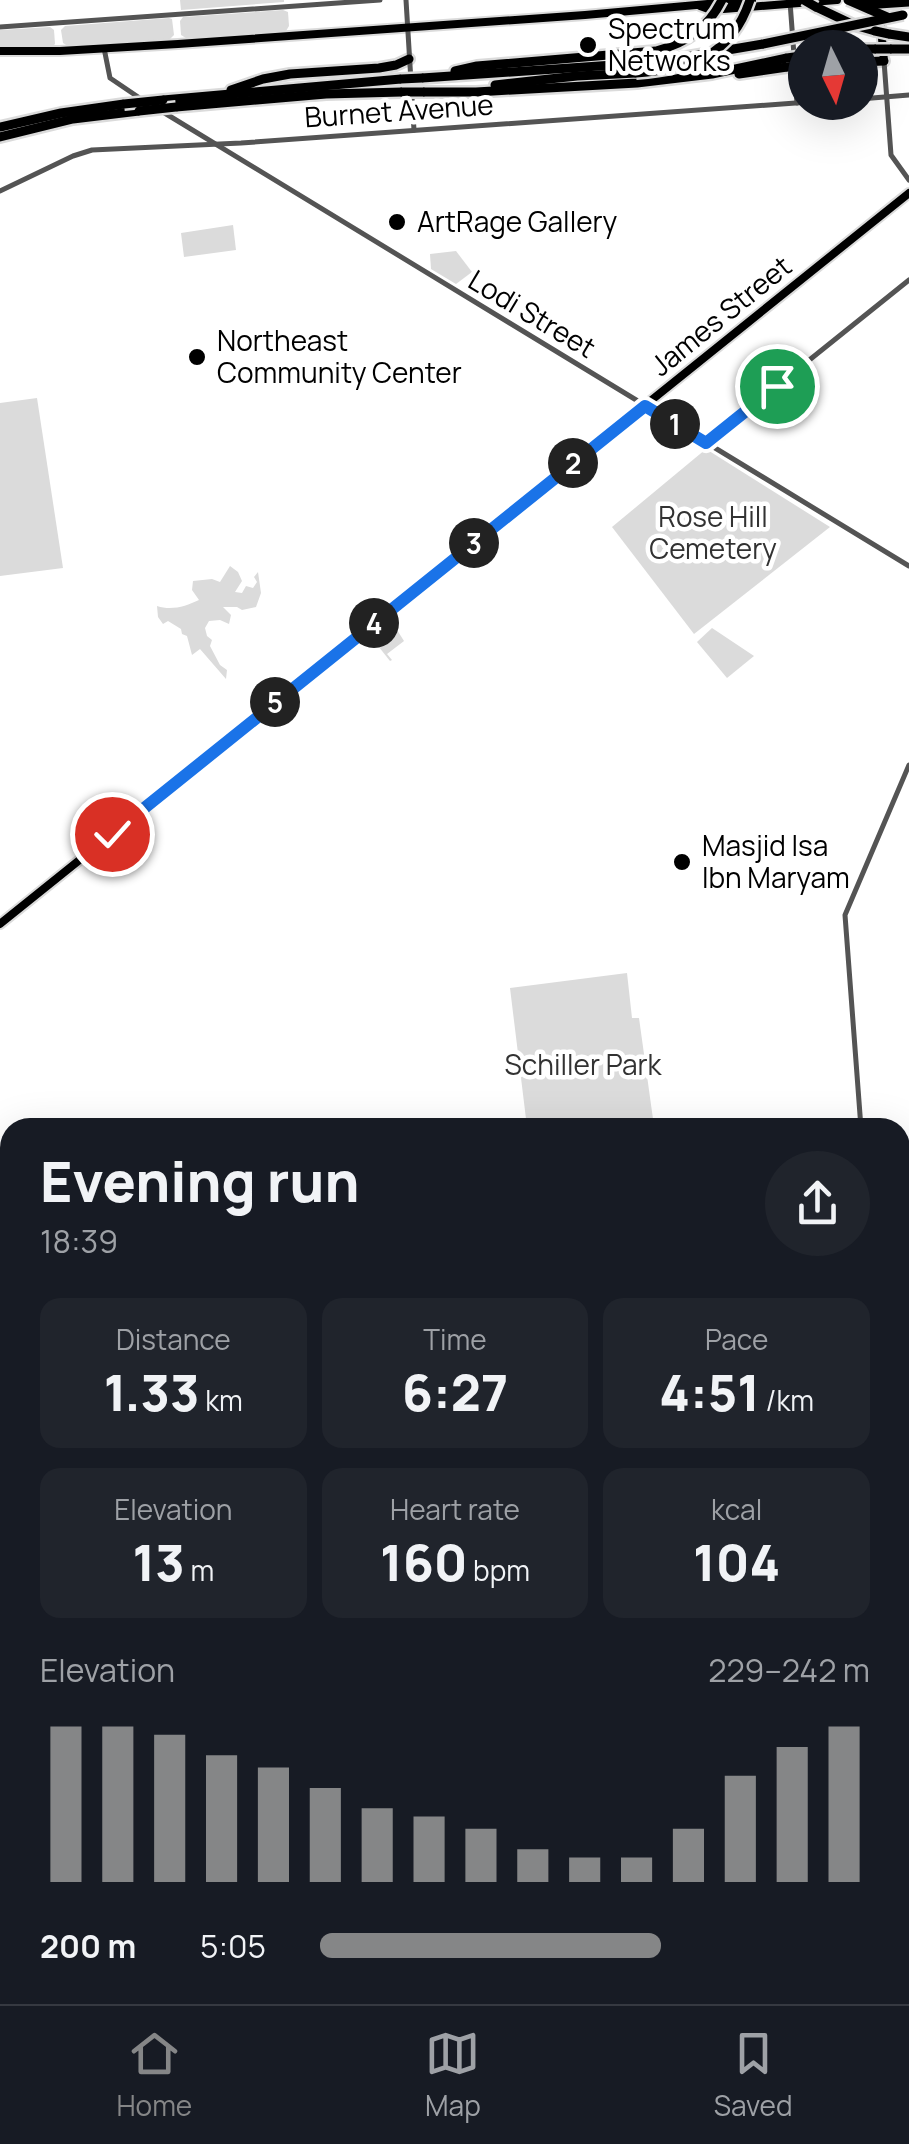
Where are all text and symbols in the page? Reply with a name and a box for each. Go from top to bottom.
place label: Spectrum Networks [608,9,735,79]
north arrow [788,30,878,120]
map controls [788,30,878,120]
marker: Spectrum Networks [577,34,599,56]
street label: Burnet Avenue [303,84,495,136]
place label: ArtRage Gallery [417,202,617,240]
marker: ArtRage Gallery [386,211,408,233]
street label: James Street [642,247,799,384]
street label: Lodi Street [462,260,603,366]
place label: Northeast Community Center [217,321,462,391]
pin [735,344,820,429]
marker: Northeast Community Center [186,346,208,368]
icon: arrive [750,359,805,414]
pin: 1 [650,399,700,449]
text: 1 [669,405,681,443]
pin: 2 [548,438,598,488]
text: 2 [565,444,581,482]
park label: Rose Hill Cemetery [649,497,777,567]
pin: 3 [449,518,499,568]
text: 3 [466,524,482,562]
pin: 4 [349,598,399,648]
text: 4 [365,604,383,642]
pin: 5 [250,677,300,727]
text: 5 [267,683,283,721]
pin [70,792,155,877]
icon: check [85,807,140,862]
place label: Masjid Isa Ibn Maryam [702,826,850,896]
marker: Masjid Isa Ibn Maryam [671,851,693,873]
park label: Schiller Park [505,1045,663,1083]
text: Evening run [40,1143,359,1219]
button: share [765,1151,870,1256]
text: 18:39 [40,1219,118,1263]
text: Distance [116,1320,231,1358]
text: Time [423,1320,487,1358]
text: Pace [705,1320,768,1358]
text: 1.33 [104,1358,200,1426]
text: 6:27 [402,1358,508,1426]
text: 4:51 [659,1358,760,1426]
text: km [200,1381,243,1419]
text: /km [760,1381,814,1419]
text: Elevation [114,1490,232,1528]
text: Heart rate [390,1490,520,1528]
text: kcal [711,1490,762,1528]
text: 13 [133,1528,185,1596]
text: 160 [380,1528,468,1596]
text: 104 [693,1528,780,1596]
text: m [185,1551,214,1589]
text: bpm [468,1551,530,1589]
text: Elevation [40,1648,175,1692]
text: 229–242 m [708,1648,870,1692]
text: 200 m [40,1924,136,1968]
text: 5:05 [200,1924,266,1968]
tab: Home [116,2026,192,2124]
tab: Map [425,2026,481,2124]
tab: Saved [714,2026,793,2124]

